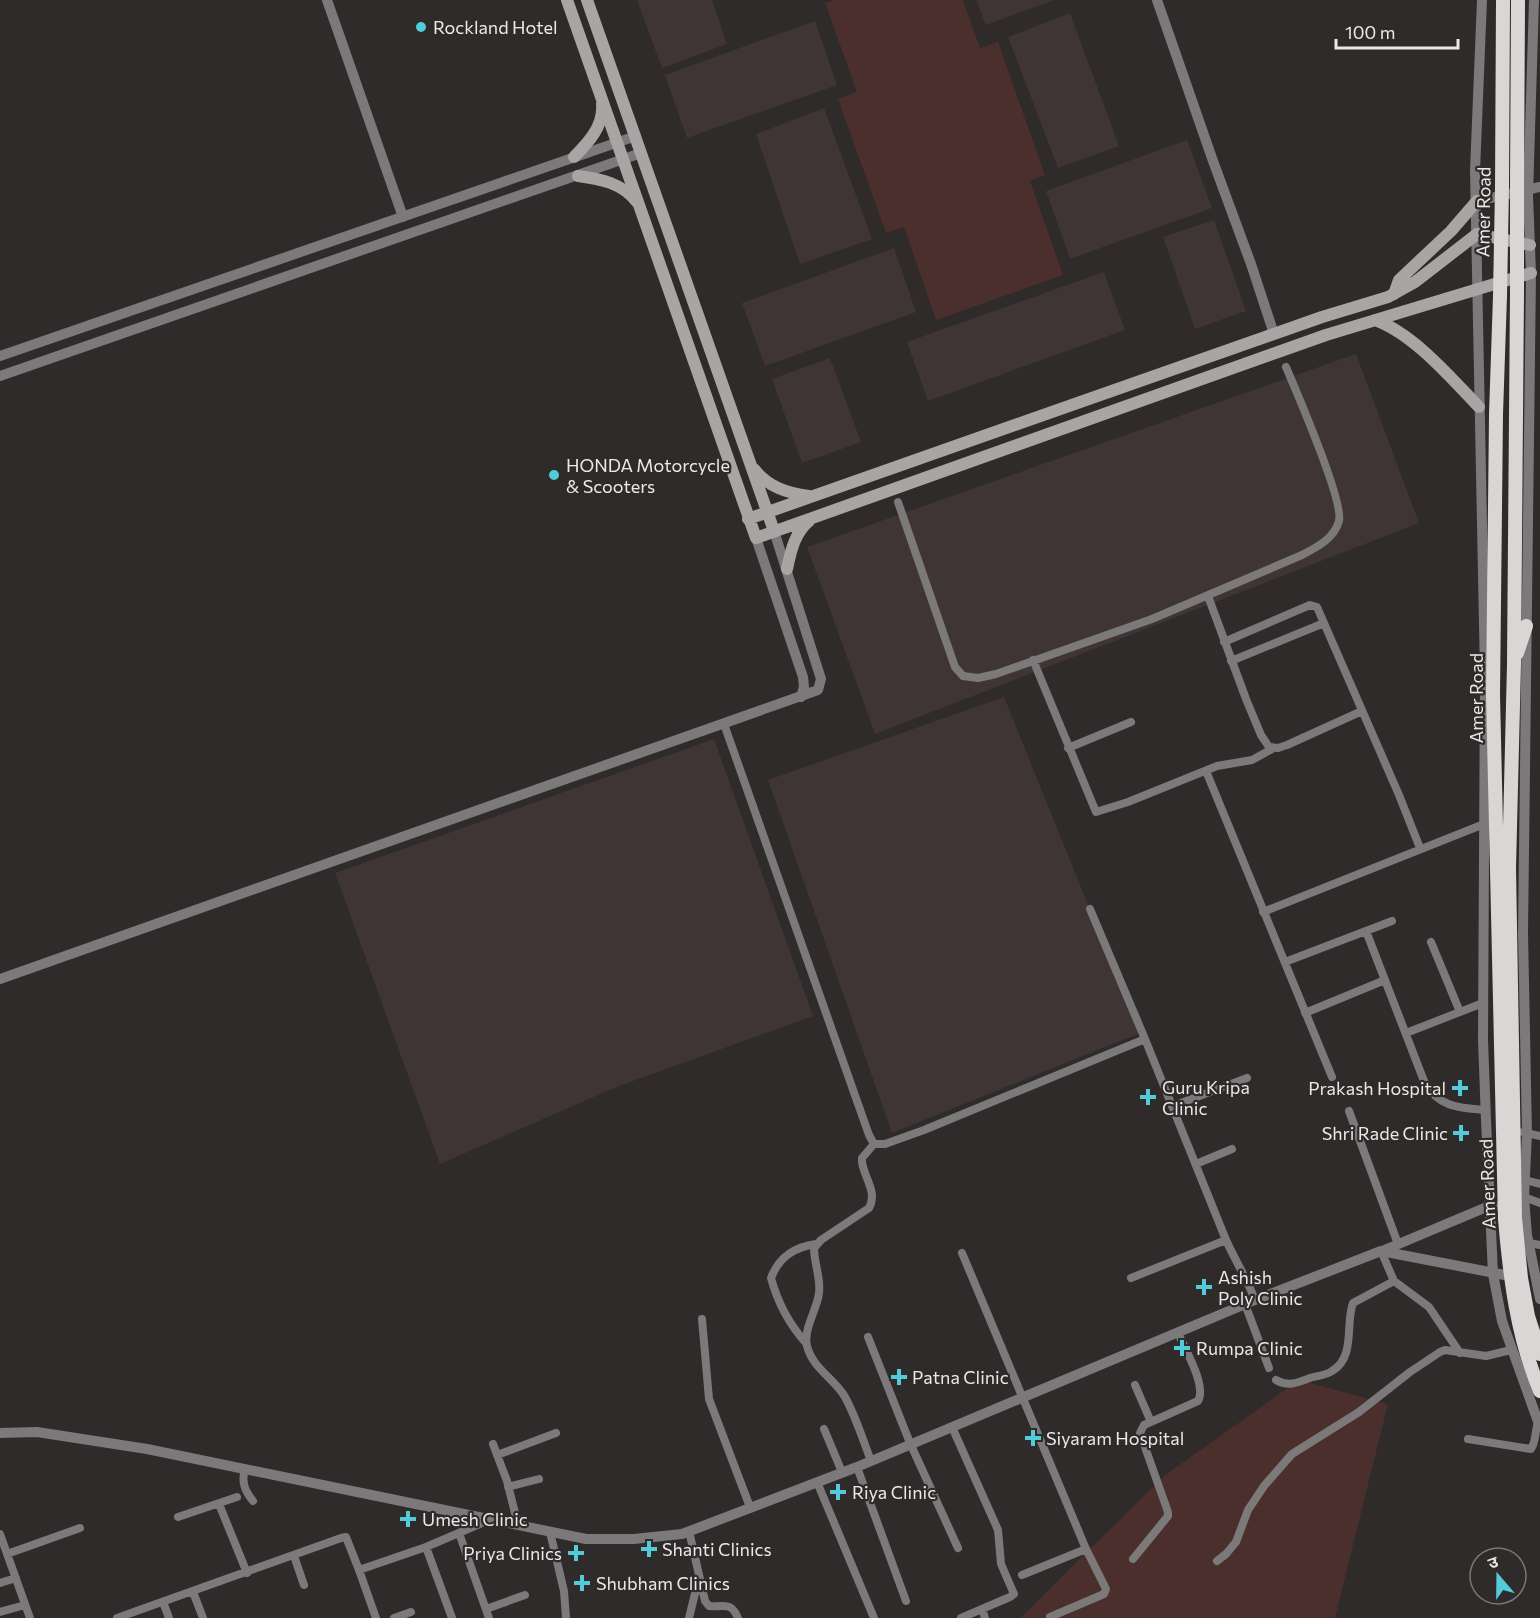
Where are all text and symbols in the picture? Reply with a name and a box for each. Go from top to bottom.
scale bar [1336,12,1458,50]
place label: Rockland Hotel [433,16,557,38]
marker: Rockland Hotel [414,20,428,34]
text: 100 m [1345,21,1395,43]
street label: Amer Road [1471,167,1495,257]
place label: HONDA Motorcycle & Scooters [566,454,730,497]
marker: HONDA Motorcycle & Scooters [547,468,561,482]
street label: Amer Road [1465,653,1487,743]
place label: Guru Kripa Clinic [1162,1076,1250,1119]
place label: Prakash Hospital [1308,1077,1446,1099]
marker: Prakash Hospital [1451,1079,1469,1097]
marker: Guru Kripa Clinic [1139,1088,1157,1106]
place label: Shri Rade Clinic [1322,1122,1448,1144]
marker: Shri Rade Clinic [1452,1124,1470,1142]
street label: Amer Road [1474,1138,1500,1230]
place label: Ashish Poly Clinic [1218,1266,1303,1309]
marker: Ashish Poly Clinic [1195,1278,1213,1296]
place label: Rumpa Clinic [1196,1337,1303,1359]
marker: Rumpa Clinic [1173,1339,1191,1357]
place label: Patna Clinic [912,1366,1009,1388]
marker: Patna Clinic [890,1368,908,1386]
place label: Siyaram Hospital [1046,1427,1184,1449]
marker: Siyaram Hospital [1024,1429,1042,1447]
place label: Riya Clinic [852,1481,936,1503]
marker: Riya Clinic [829,1483,847,1501]
place label: Umesh Clinic [422,1508,528,1530]
marker: Umesh Clinic [399,1510,417,1528]
place label: Shanti Clinics [662,1538,772,1560]
marker: Shanti Clinics [640,1540,658,1558]
place label: Priya Clinics [463,1542,562,1564]
marker: Priya Clinics [567,1544,585,1562]
north arrow [1468,1546,1528,1606]
text: उ [1485,1551,1501,1572]
place label: Shubham Clinics [596,1572,730,1594]
marker: Shubham Clinics [573,1574,591,1592]

